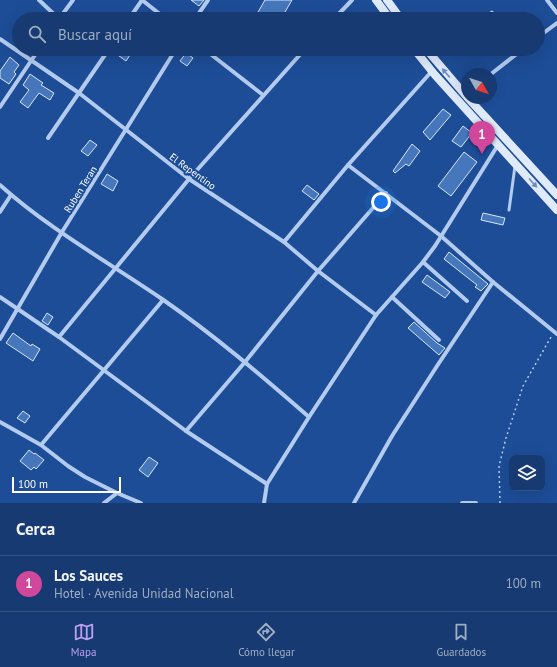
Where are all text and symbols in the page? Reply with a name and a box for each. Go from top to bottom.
search box [12,12,545,56]
icon: search [26,23,48,45]
text: Buscar aquí [58,25,132,44]
one-way arrow [442,68,451,78]
north arrow [461,68,497,104]
pin: 1 [469,121,495,154]
street label: El Repentino [167,150,219,193]
street label: Ruben Teran [61,163,100,215]
one-way arrow [528,178,537,188]
your location [371,192,391,212]
map controls [509,455,545,491]
button: layers [509,455,545,491]
scale bar [12,475,121,494]
text: 100 m [18,477,48,491]
text: Cerca [16,518,55,540]
text: Los Sauces [54,566,123,585]
text: 1 [25,575,33,592]
text: 100 m [506,575,541,592]
text: Hotel · Avenida Unidad Nacional [54,585,234,602]
tab: Mapa [71,621,96,659]
tab: Cómo llegar [238,621,295,659]
tab: Guardados [436,621,486,659]

